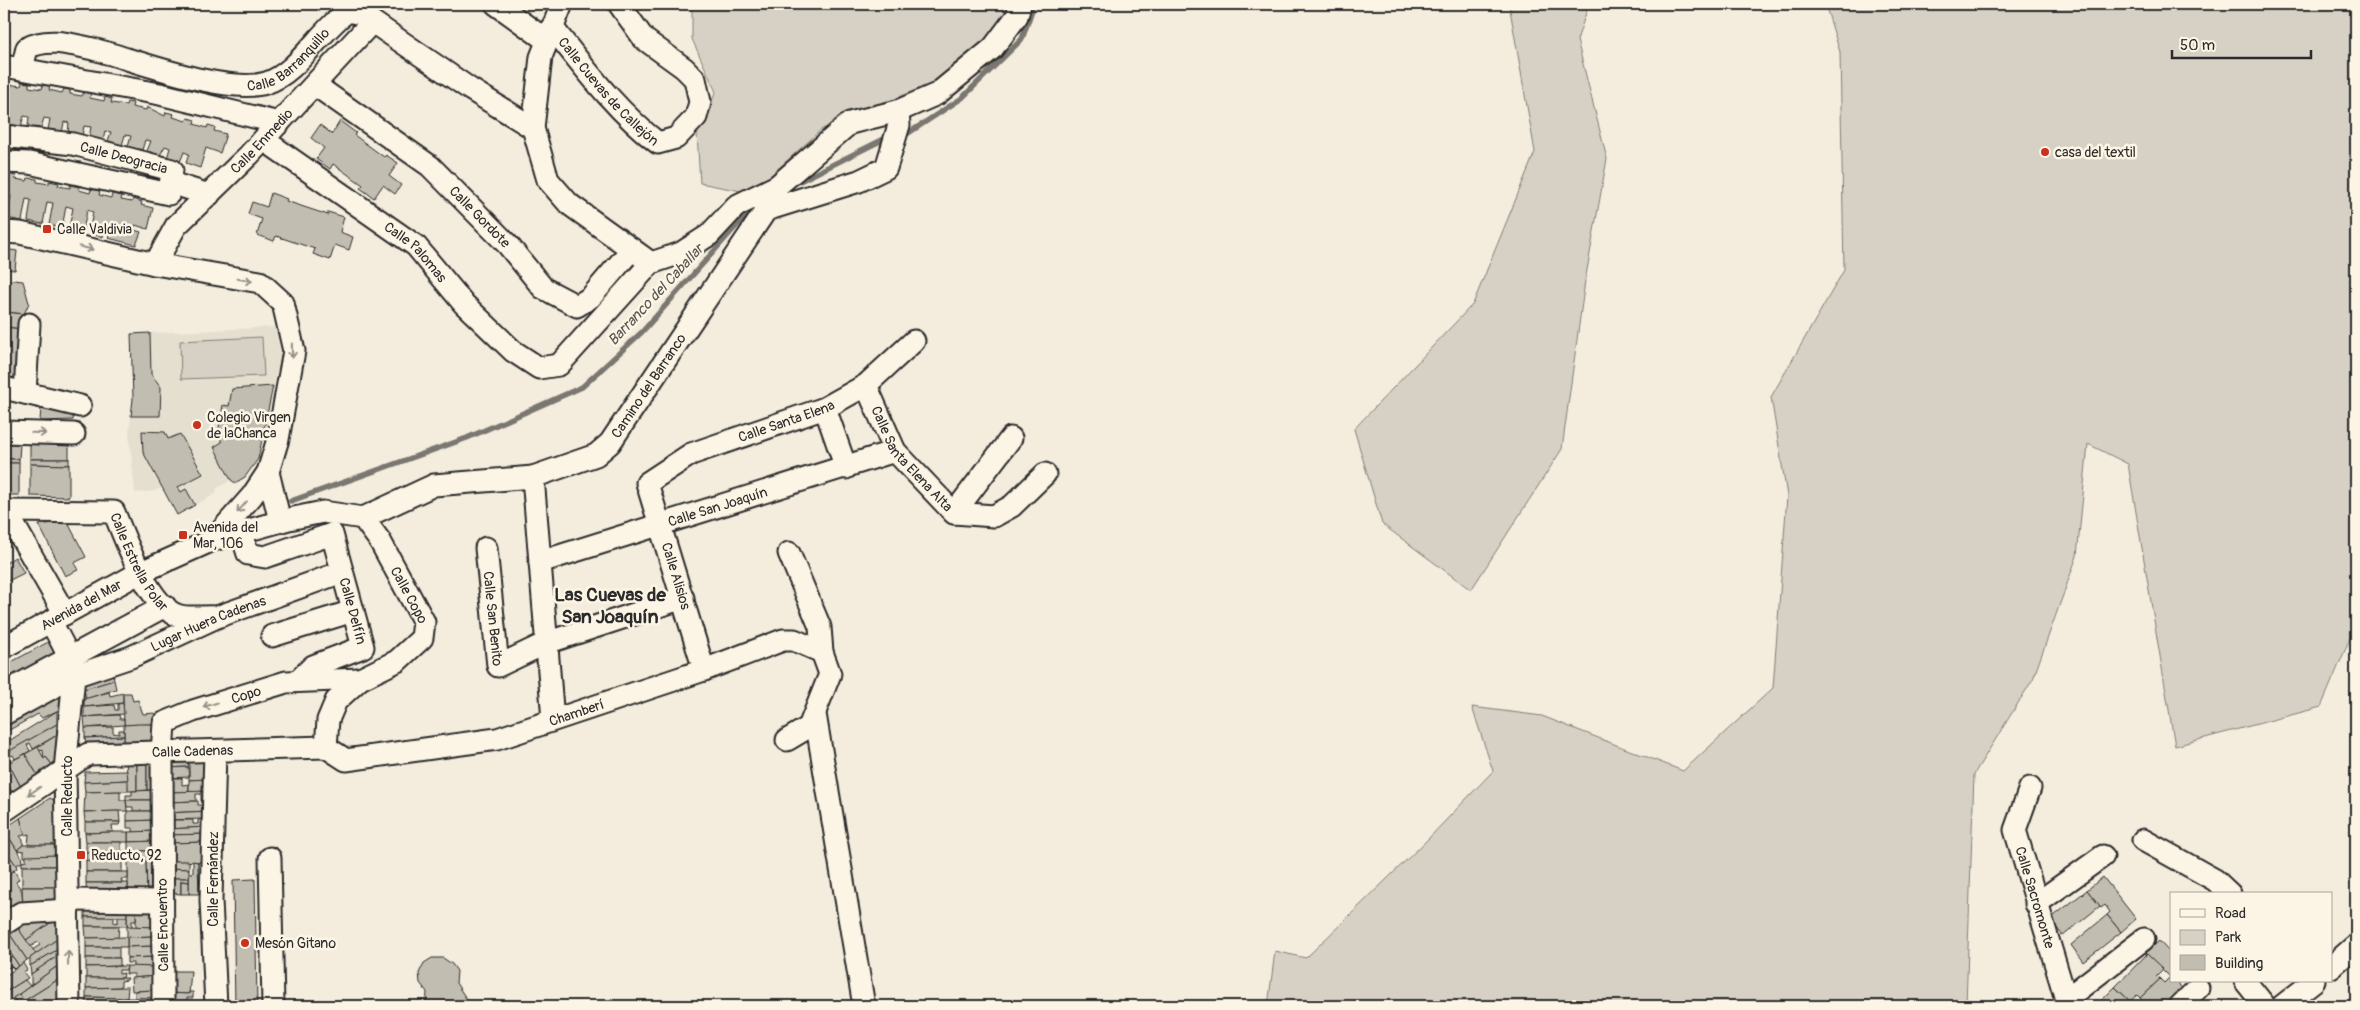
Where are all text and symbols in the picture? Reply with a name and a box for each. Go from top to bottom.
street label: Calle Barranquillo [246,24,333,94]
scale bar [2172,28,2311,60]
street label: Calle Cuevas de Callejón [555,34,662,149]
text: 50 m [2180,36,2215,55]
street label: Calle Enmedio [227,105,297,177]
street label: Calle Deogracia [78,138,169,177]
place label: casa del textil [2055,144,2136,161]
marker: casa del textil [2039,146,2051,158]
street label: Calle Gordote [446,182,514,251]
street label: Calle Palomas [381,218,451,286]
place label: Calle Valdivia [57,221,132,238]
marker: Calle Valdivia [41,223,53,235]
water label: Barranco del Caballar [604,239,709,350]
one-way arrow [77,244,93,253]
one-way arrow [237,275,253,285]
street label: Camino del Barranco [607,330,690,441]
one-way arrow [287,342,297,358]
street label: Calle Santa Elena [736,396,837,446]
street label: Calle Santa Elena Alta [868,403,956,515]
place label: Colegio Virgen de laChanca [207,409,291,442]
marker: Colegio Virgen de laChanca [191,419,203,431]
one-way arrow [31,429,47,438]
street label: Calle San Joaquín [666,483,769,530]
one-way arrow [236,500,248,513]
street label: Calle Estrella Polar [107,510,172,615]
place label: Avenida del Mar, 106 [193,519,258,552]
marker: Avenida del Mar, 106 [177,529,189,541]
street label: Calle Alisios [658,540,694,612]
street label: Calle Copo [387,564,432,627]
street label: Calle San Benito [480,570,507,667]
street label: Avenida del Mar [38,576,125,634]
street label: Calle Delfín [336,576,370,646]
district label: Las Cuevas de San Joaquín [554,583,666,629]
street label: Lugar Huera Cadenas [148,591,269,655]
street label: Copo [229,682,264,707]
street label: Chamberí [547,695,606,730]
one-way arrow [202,701,218,711]
street label: Calle Cadenas [152,741,234,761]
street label: Calle Reducto [59,755,76,836]
one-way arrow [28,786,42,796]
street label: Calle Fernández [205,831,222,927]
street label: Calle Sacromonte [2012,844,2059,951]
place label: Reducto, 92 [91,847,162,864]
marker: Reducto, 92 [75,849,87,861]
street label: Calle Encuentro [154,878,172,972]
legend [2170,892,2332,982]
text: Road [2215,904,2246,923]
text: Park [2215,928,2242,947]
place label: Mesón Gitano [255,935,337,952]
marker: Mesón Gitano [239,937,251,949]
one-way arrow [63,950,73,966]
text: Building [2215,954,2263,973]

